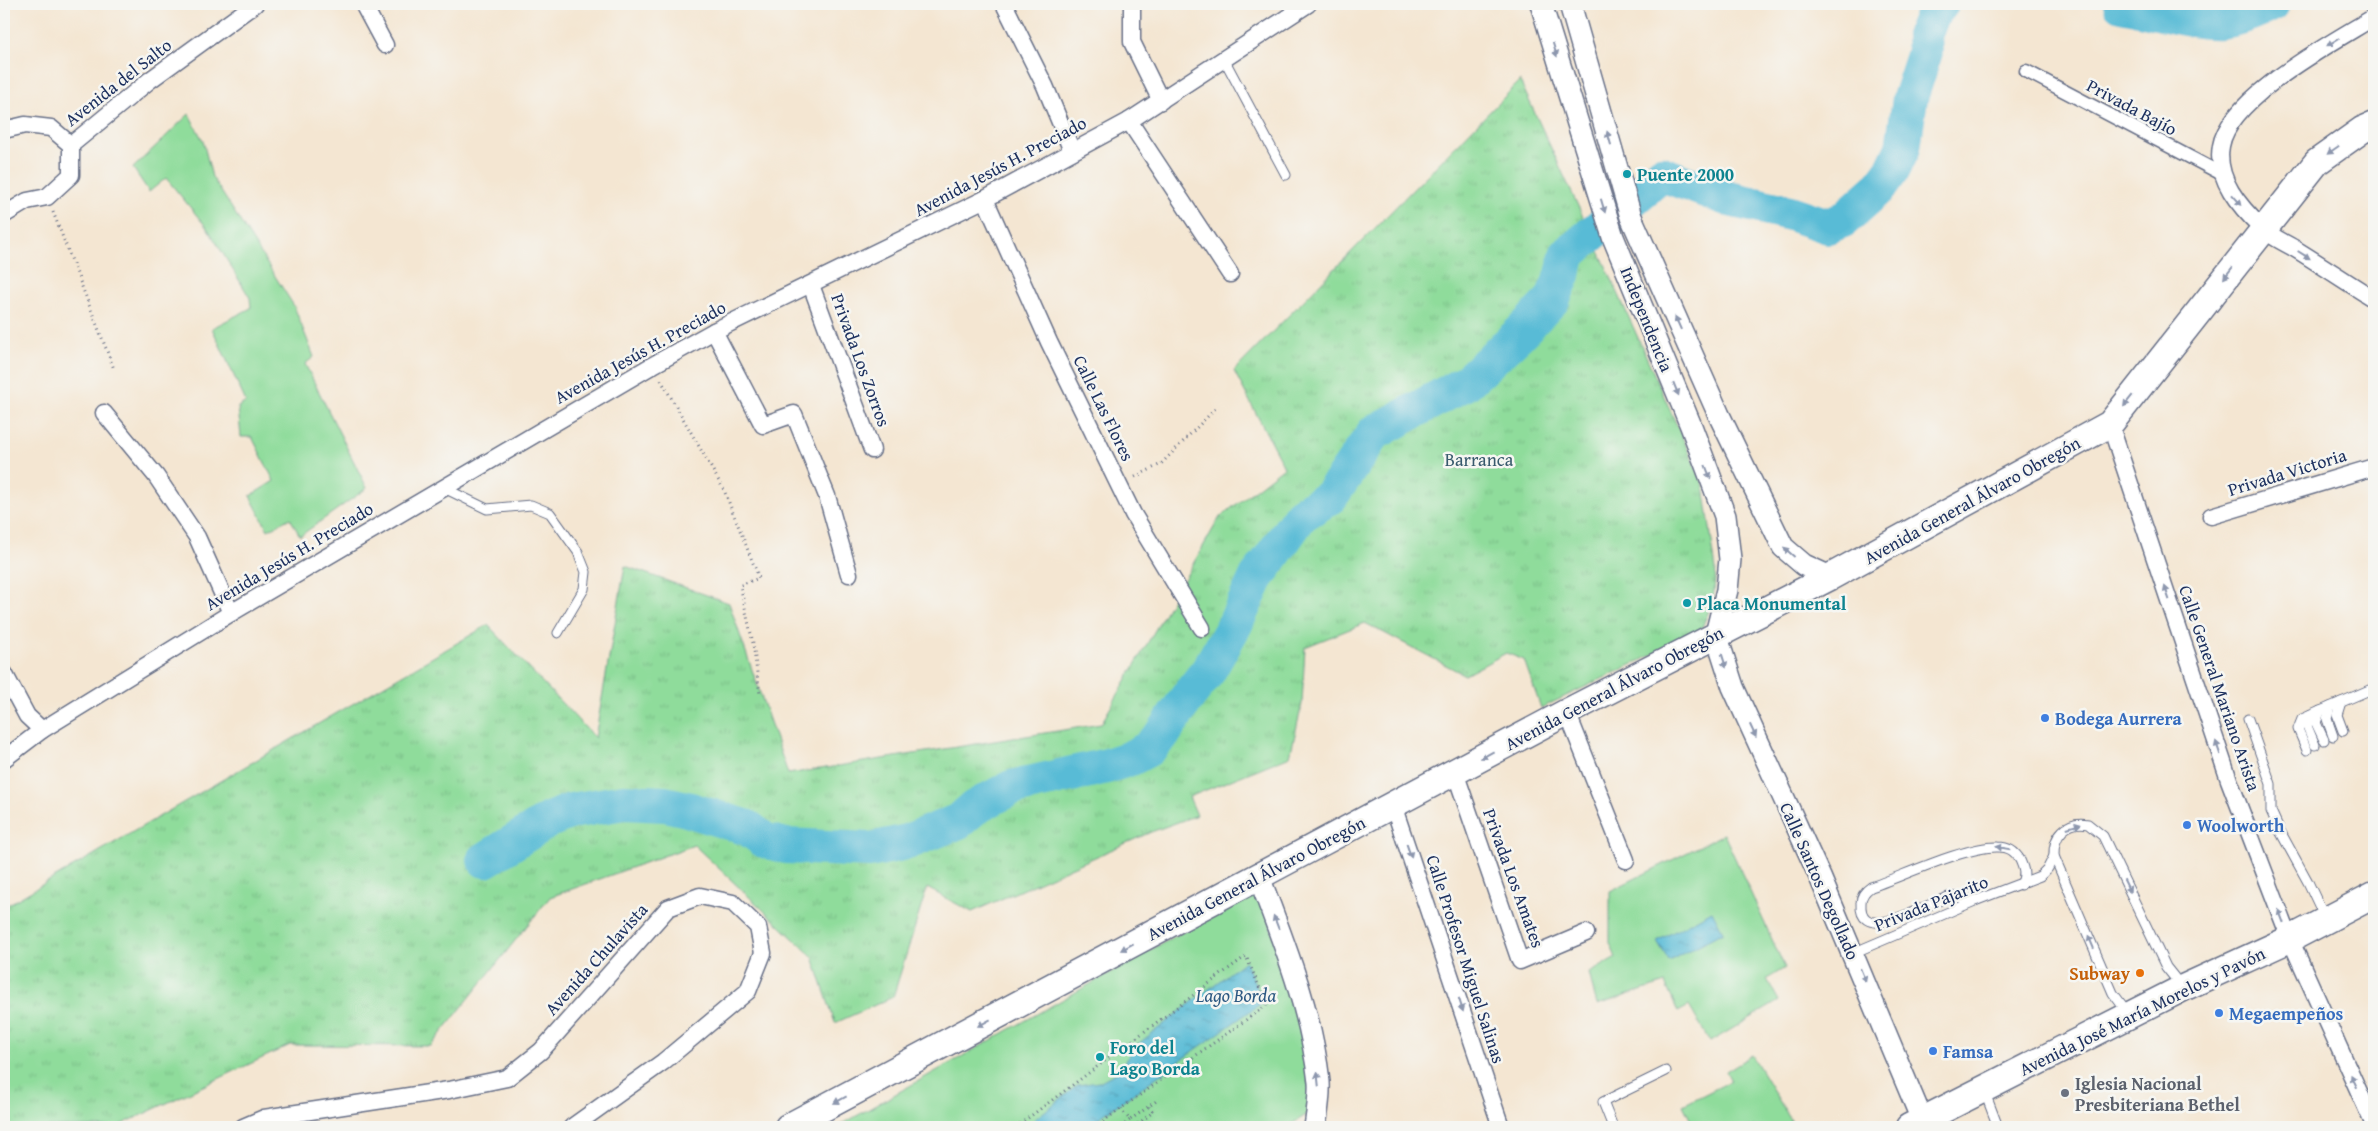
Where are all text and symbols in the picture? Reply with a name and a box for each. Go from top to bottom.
street label: Avenida del Salto [59,32,177,132]
one-way arrow [2326,38,2339,47]
one-way arrow [1552,43,1560,58]
street label: Privada Bajío [2082,72,2182,142]
street label: Avenida Jesús H. Preciado [909,109,1091,223]
one-way arrow [1604,131,1612,146]
one-way arrow [2326,145,2340,155]
place label: Puente 2000 [1637,161,1734,188]
marker: Puente 2000 [1621,168,1633,180]
one-way arrow [2232,194,2243,207]
one-way arrow [1600,198,1608,213]
one-way arrow [2298,250,2311,259]
street label: Independencia [1614,262,1681,376]
one-way arrow [2223,267,2233,280]
street label: Privada Los Zorros [824,290,898,430]
street label: Avenida Jesús H. Preciado [549,294,731,410]
one-way arrow [1674,316,1682,330]
street label: Calle Las Flores [1067,350,1141,466]
one-way arrow [1672,382,1680,396]
one-way arrow [2122,394,2133,407]
street label: Avenida General Álvaro Obregón [1859,429,2085,571]
street label: Privada Victoria [2224,441,2350,503]
park label: Barranca [1445,446,1514,473]
one-way arrow [1704,465,1712,480]
street label: Avenida Jesús H. Preciado [200,495,378,617]
one-way arrow [1782,546,1795,557]
street label: Calle General Mariano Arista [2172,581,2268,795]
one-way arrow [2163,586,2170,601]
place label: Placa Monumental [1697,590,1847,617]
marker: Placa Monumental [1681,597,1693,609]
street label: Avenida General Álvaro Obregón [1500,619,1728,757]
one-way arrow [1721,653,1728,668]
place label: Bodega Aurrera [2055,705,2183,732]
marker: Bodega Aurrera [2039,712,2051,724]
one-way arrow [1749,724,1757,738]
one-way arrow [2214,740,2222,755]
one-way arrow [1480,751,1494,760]
street label: Calle Santos Degollado [1773,798,1867,964]
street label: Privada Los Amates [1476,805,1552,951]
street label: Avenida General Álvaro Obregón [1142,809,1370,947]
place label: Woolworth [2197,812,2285,839]
marker: Woolworth [2181,819,2193,831]
one-way arrow [2067,822,2082,830]
one-way arrow [1406,843,1413,858]
one-way arrow [1995,844,2011,852]
street label: Calle Profesor Miguel Salinas [1419,851,1513,1067]
street label: Privada Pajarito [1870,868,1992,938]
one-way arrow [2123,879,2131,893]
street label: Avenida Chulavista [538,896,654,1021]
one-way arrow [2277,909,2284,924]
one-way arrow [1272,914,1280,929]
one-way arrow [2086,935,2094,949]
street label: Avenida José María Morelos y Pavón [2014,939,2270,1083]
one-way arrow [1120,943,1134,951]
place label: Subway [2069,960,2131,987]
marker: Subway [2134,967,2146,979]
one-way arrow [1859,968,1867,982]
water label: Lago Borda [1195,981,1277,1009]
one-way arrow [1458,997,1465,1012]
place label: Megaempeños [2229,1000,2344,1027]
marker: Megaempeños [2213,1007,2225,1019]
one-way arrow [976,1019,991,1027]
place label: Foro del Lago Borda [1110,1034,1201,1082]
place label: Famsa [1943,1038,1994,1065]
marker: Famsa [1927,1045,1939,1057]
marker: Foro del Lago Borda [1094,1051,1106,1063]
one-way arrow [1314,1070,1322,1086]
place label: Iglesia Nacional Presbiteriana Bethel [2075,1070,2240,1118]
one-way arrow [2350,1074,2358,1088]
marker: Iglesia Nacional Presbiteriana Bethel [2059,1087,2071,1099]
one-way arrow [834,1095,847,1104]

